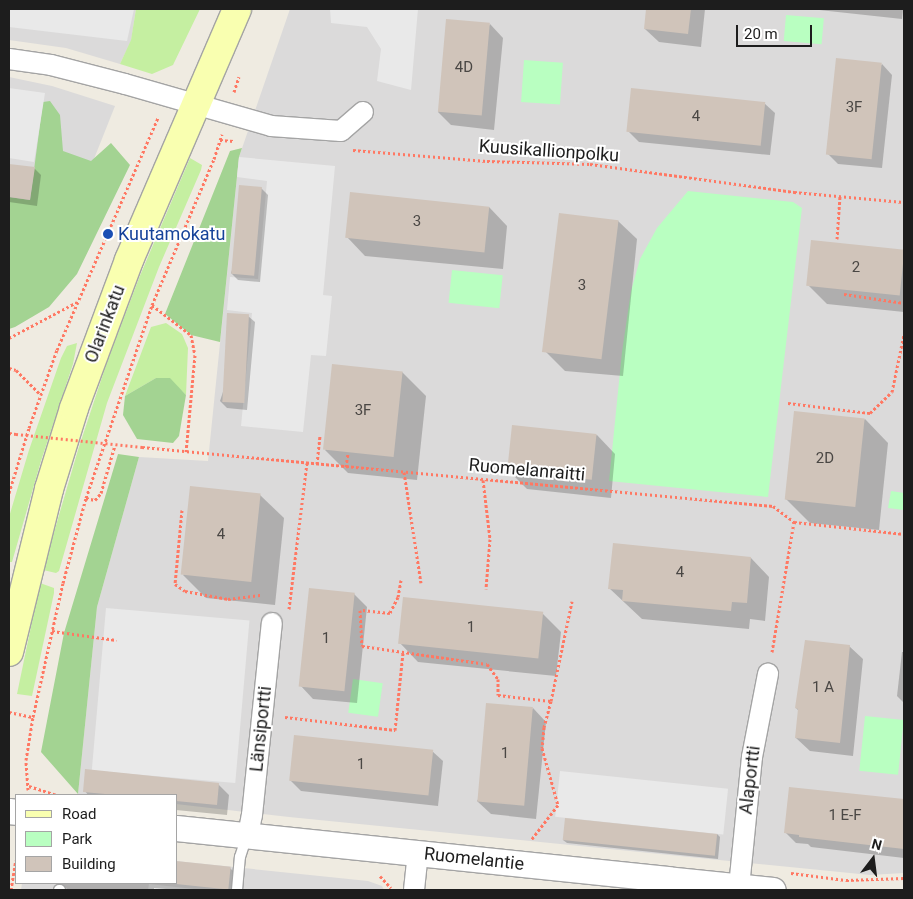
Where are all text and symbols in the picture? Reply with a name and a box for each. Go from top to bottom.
scale bar [738,15,814,47]
text: 20 m [744,25,778,43]
house number: 4D [455,59,473,77]
house number: 3F [846,99,862,117]
house number: 4 [692,108,700,126]
street label: Kuusikallionpolku [478,135,620,167]
house number: 3 [413,213,421,231]
place label: Kuutamokatu [118,223,225,245]
marker: Kuutamokatu [102,228,114,240]
house number: 2 [852,259,860,277]
house number: 3 [578,277,586,295]
street label: Olarinkatu [80,282,130,366]
house number: 3F [355,402,371,420]
house number: 2D [816,450,834,468]
street label: Ruomelanraitti [468,454,586,486]
house number: 4 [217,526,225,544]
house number: 4 [676,564,684,582]
house number: 1 [467,619,475,637]
house number: 1 [322,630,330,648]
house number: 1 A [812,679,834,697]
street label: Länsiportti [246,685,276,773]
street label: Alaportti [735,744,765,816]
house number: 1 [501,745,509,763]
house number: 1 [357,756,365,774]
legend [15,794,178,884]
text: Road [62,805,96,823]
house number: 1 E-F [828,807,862,825]
text: Park [62,830,92,848]
north arrow [848,834,898,884]
text: N [870,836,884,854]
street label: Ruomelantie [423,843,525,875]
text: Building [62,855,116,873]

